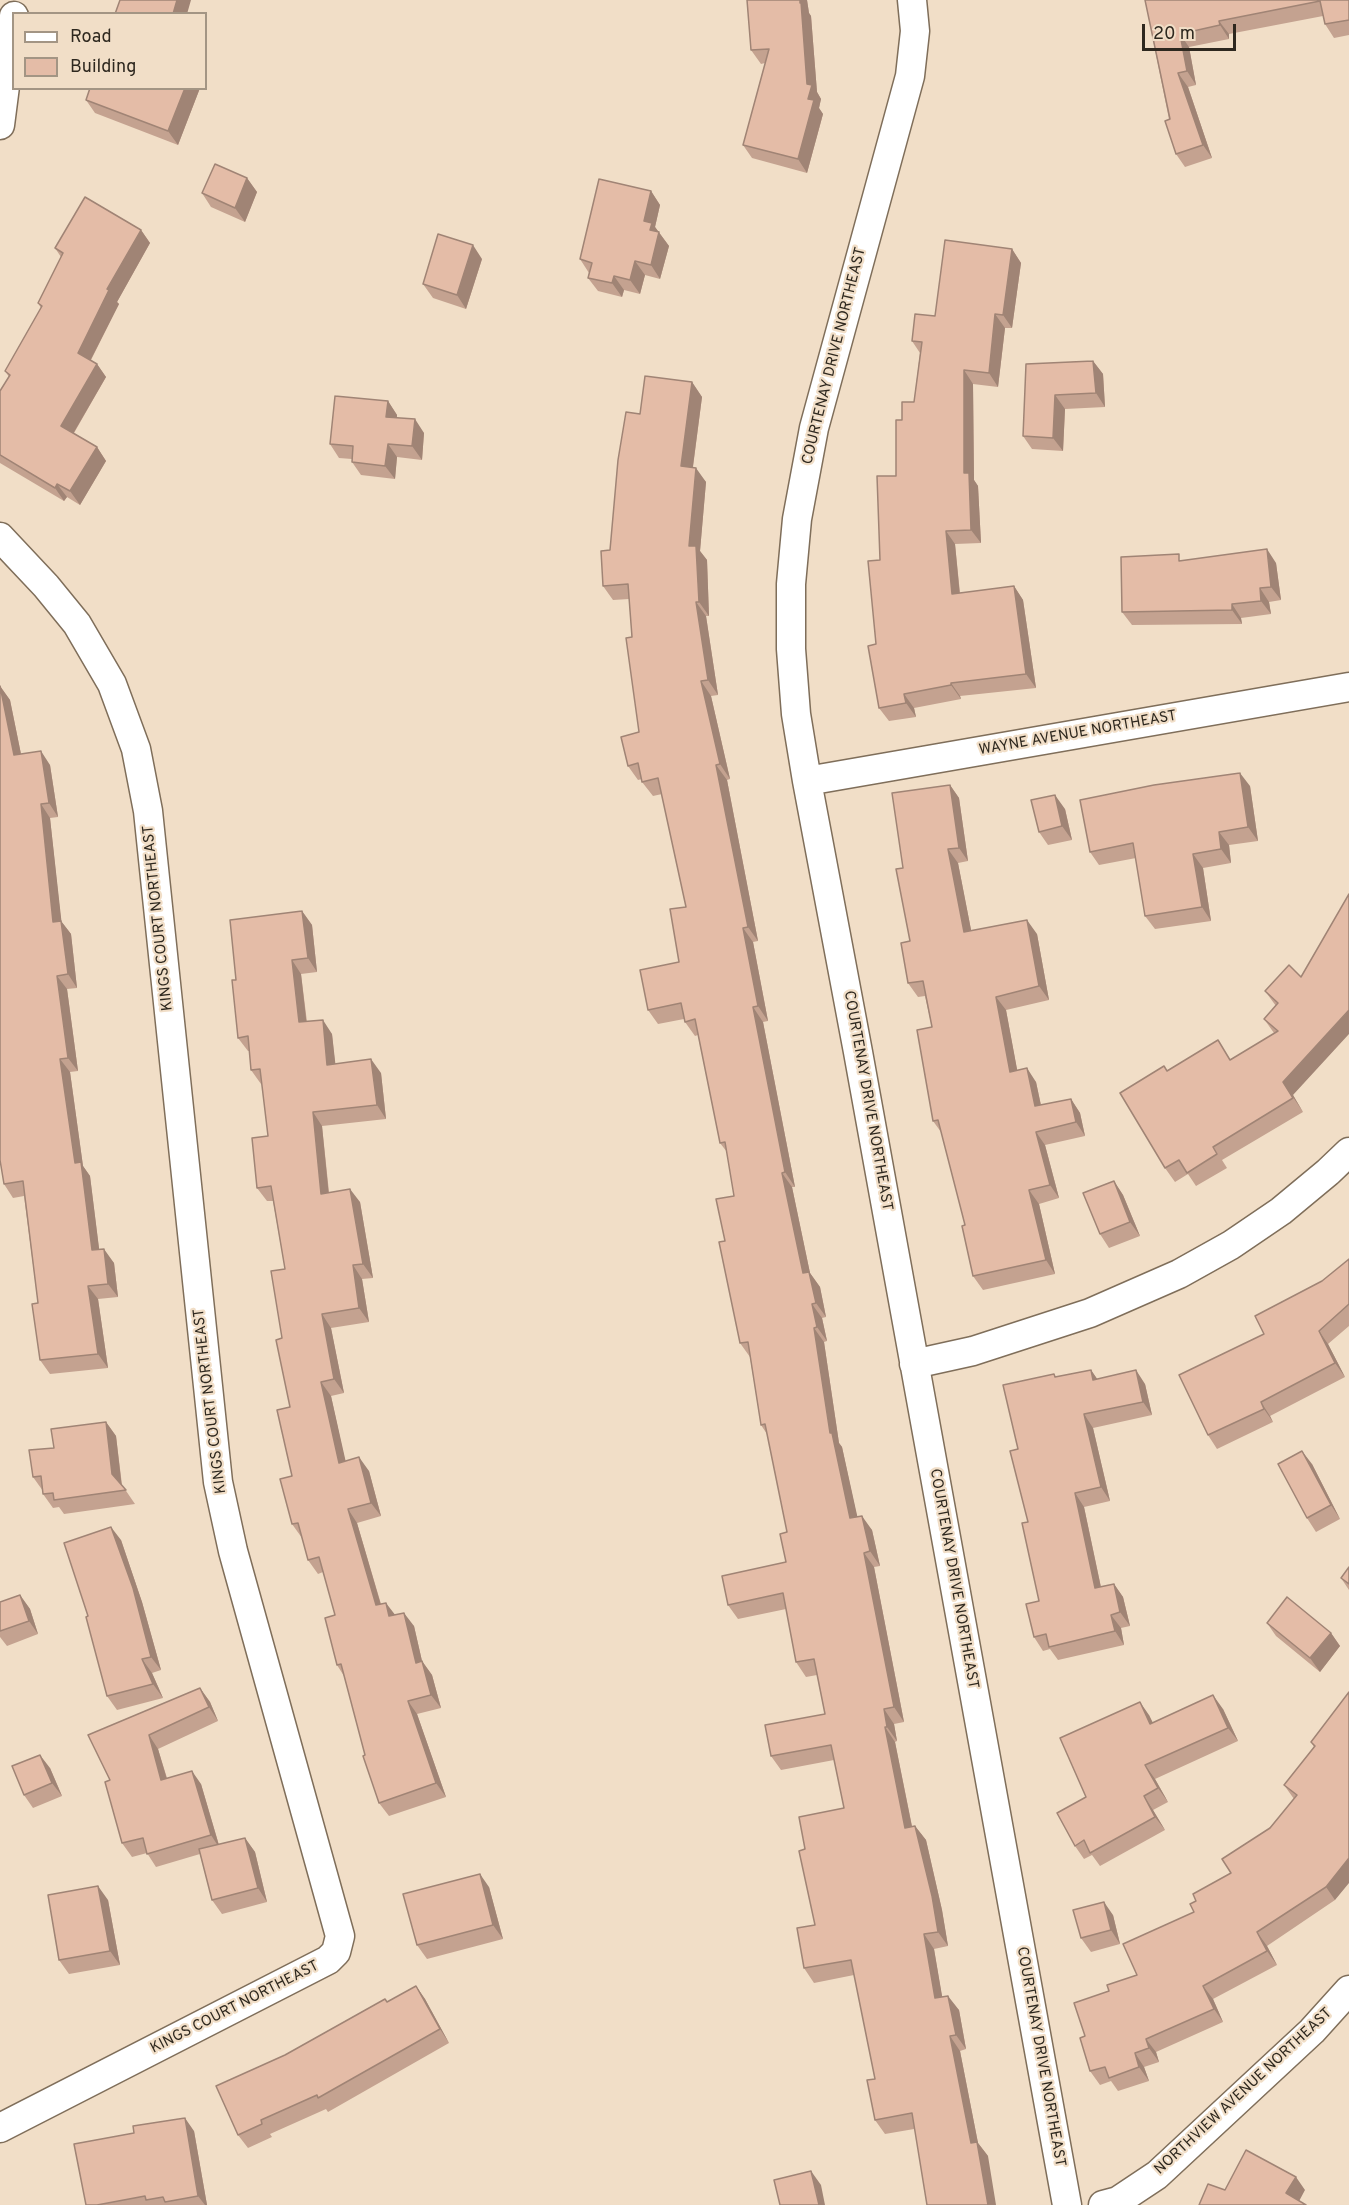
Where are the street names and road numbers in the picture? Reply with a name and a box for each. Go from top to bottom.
street label: COURTENAY DRIVE NORTHEAST [799,246,871,466]
street label: WAYNE AVENUE NORTHEAST [978,708,1178,760]
street label: KINGS COURT NORTHEAST [140,824,178,1012]
street label: COURTENAY DRIVE NORTHEAST [839,990,895,1212]
street label: KINGS COURT NORTHEAST [191,1307,231,1495]
street label: COURTENAY DRIVE NORTHEAST [925,1468,981,1690]
street label: COURTENAY DRIVE NORTHEAST [1012,1946,1068,2168]
street label: KINGS COURT NORTHEAST [148,1958,322,2058]
street label: NORTHVIEW AVENUE NORTHEAST [1151,2005,1337,2179]

